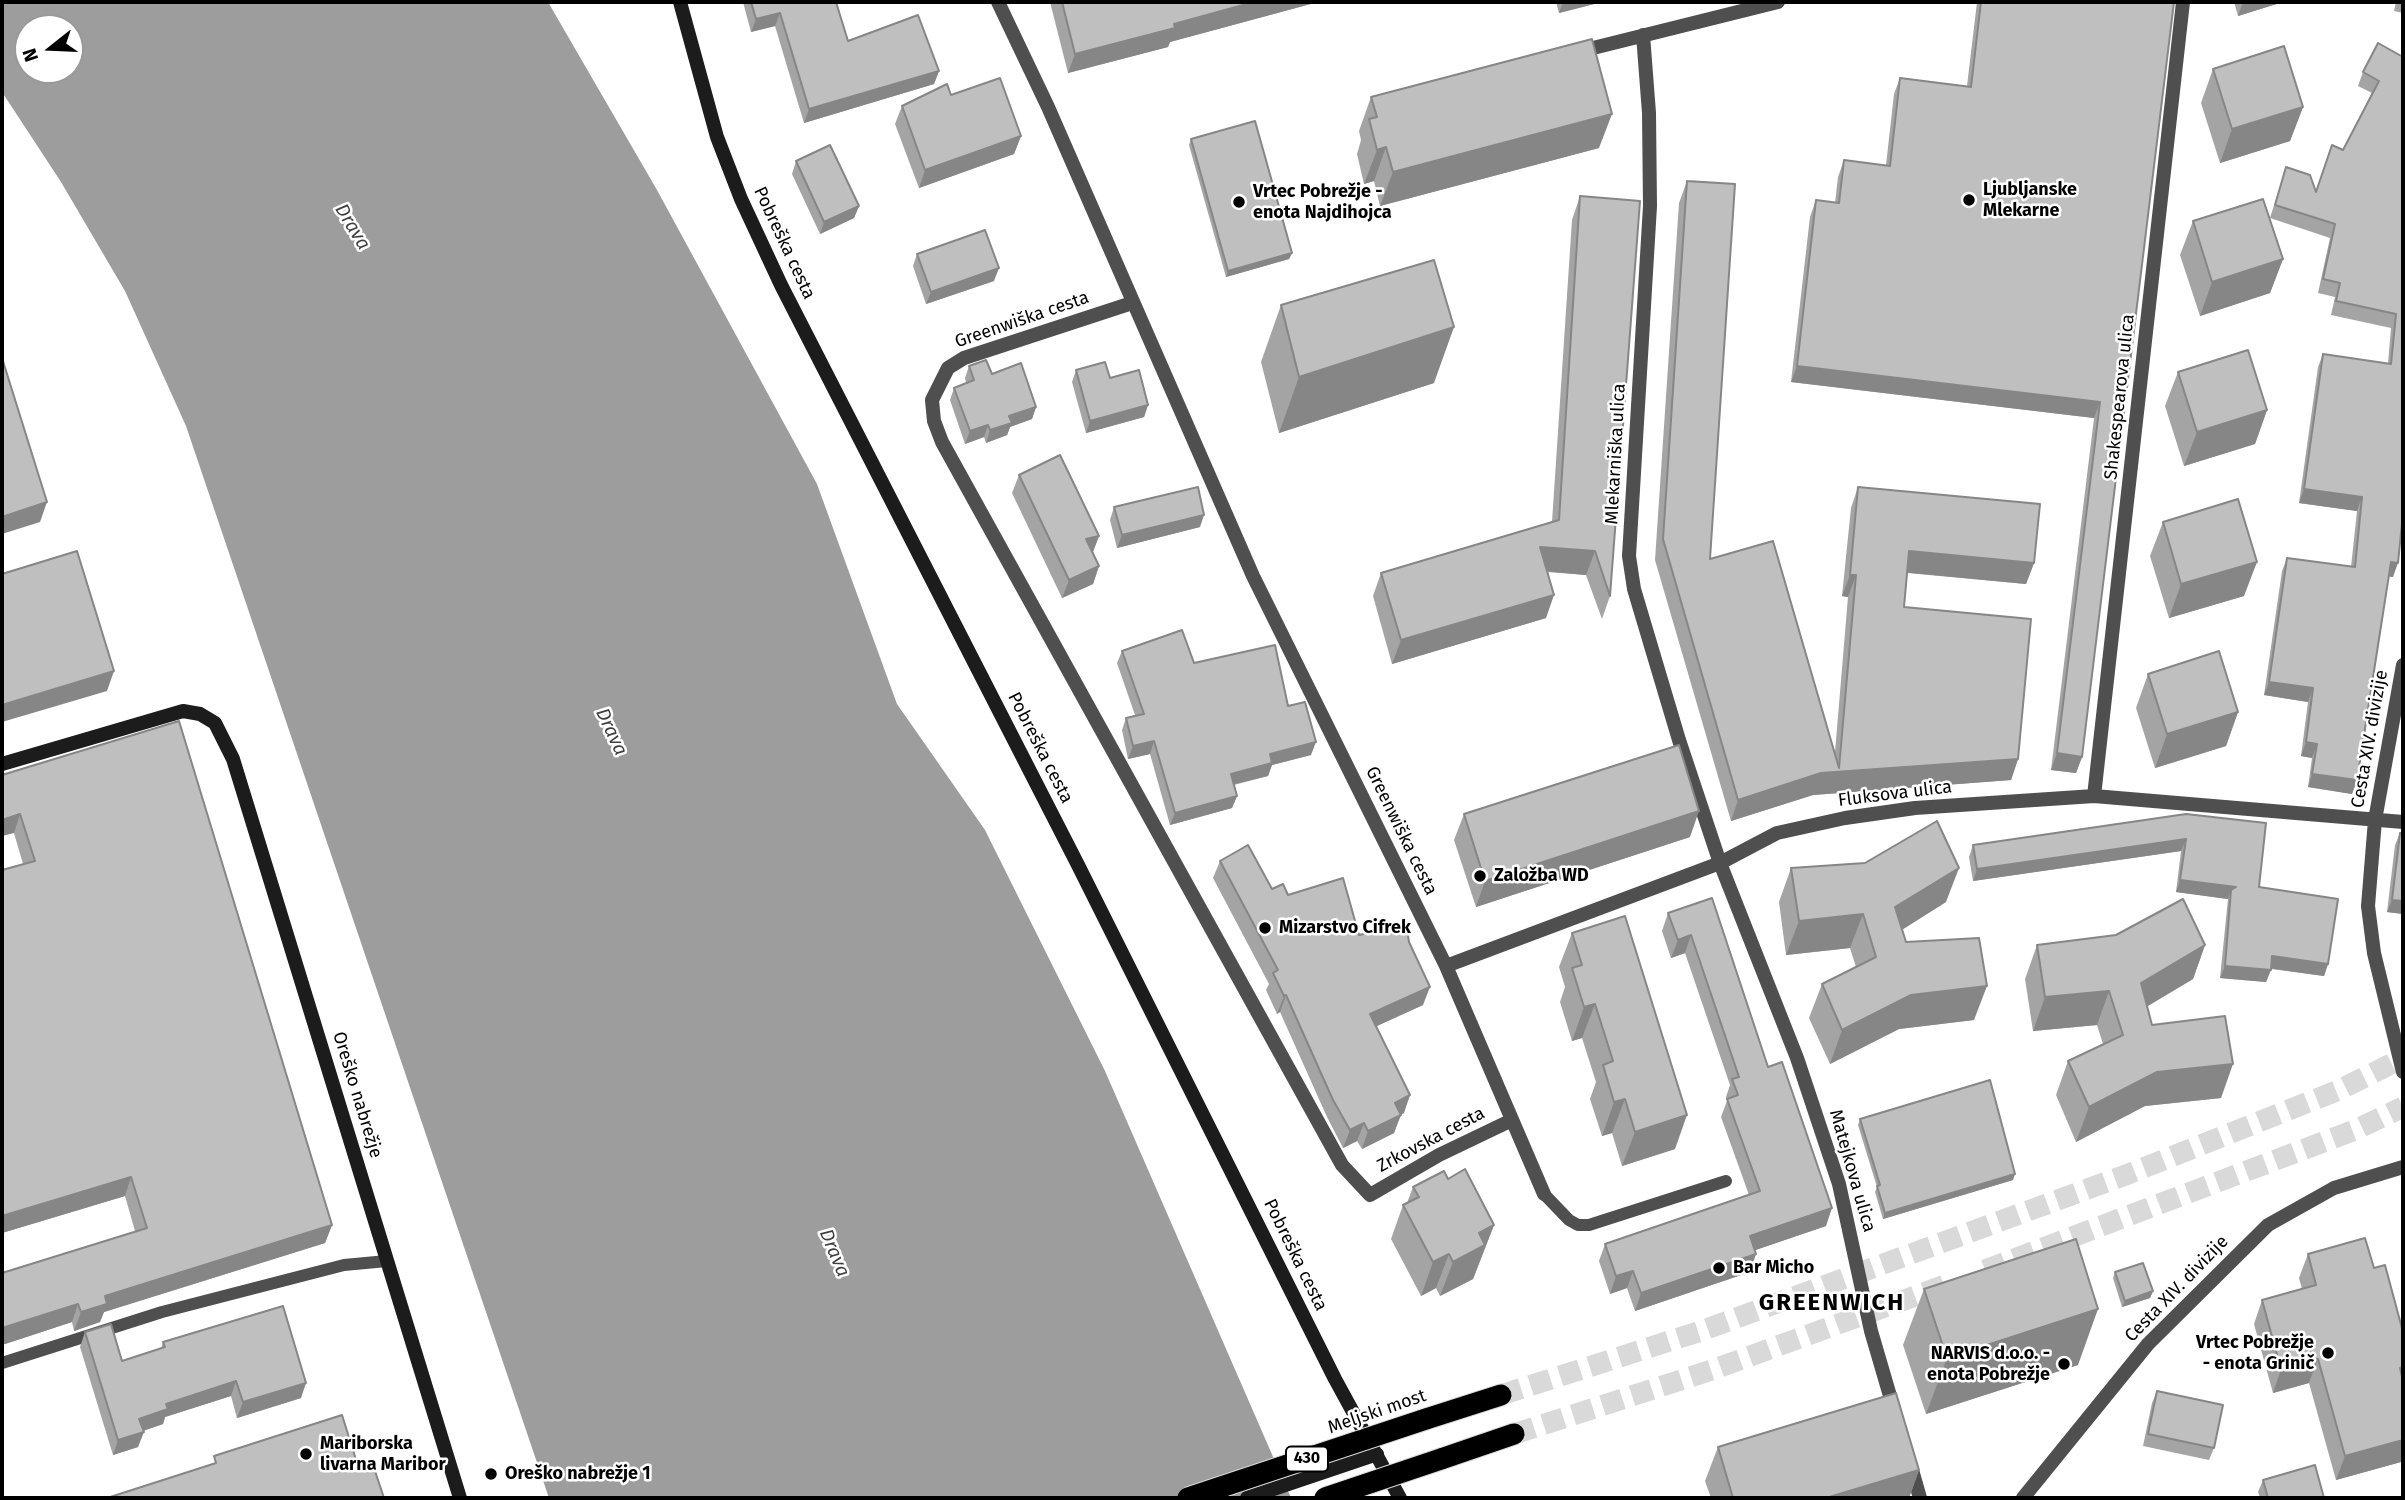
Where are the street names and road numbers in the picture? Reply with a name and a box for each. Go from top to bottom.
street label: Pobreška cesta [748,183,820,303]
street label: Greenwiška cesta [952,287,1092,353]
street label: Shakespearova ulica [2101,313,2139,481]
street label: Mlekarniška ulica [1602,383,1630,525]
street label: Cesta XIV. divizije [2347,668,2393,810]
street label: Pobreška cesta [1003,689,1077,807]
street label: Greenwiška cesta [1361,763,1441,899]
street label: Fluksova ulica [1837,776,1953,812]
street label: Oreško nabrežje [327,1029,387,1161]
street label: Zrkovska cesta [1373,1103,1489,1177]
street label: Matejkova ulica [1824,1107,1880,1235]
street label: Pobreška cesta [1259,1195,1331,1315]
street label: Cesta XIV. divizije [2121,1231,2233,1347]
street label: Meljski most [1325,1385,1429,1439]
road number: 430 [1286,1446,1328,1471]

